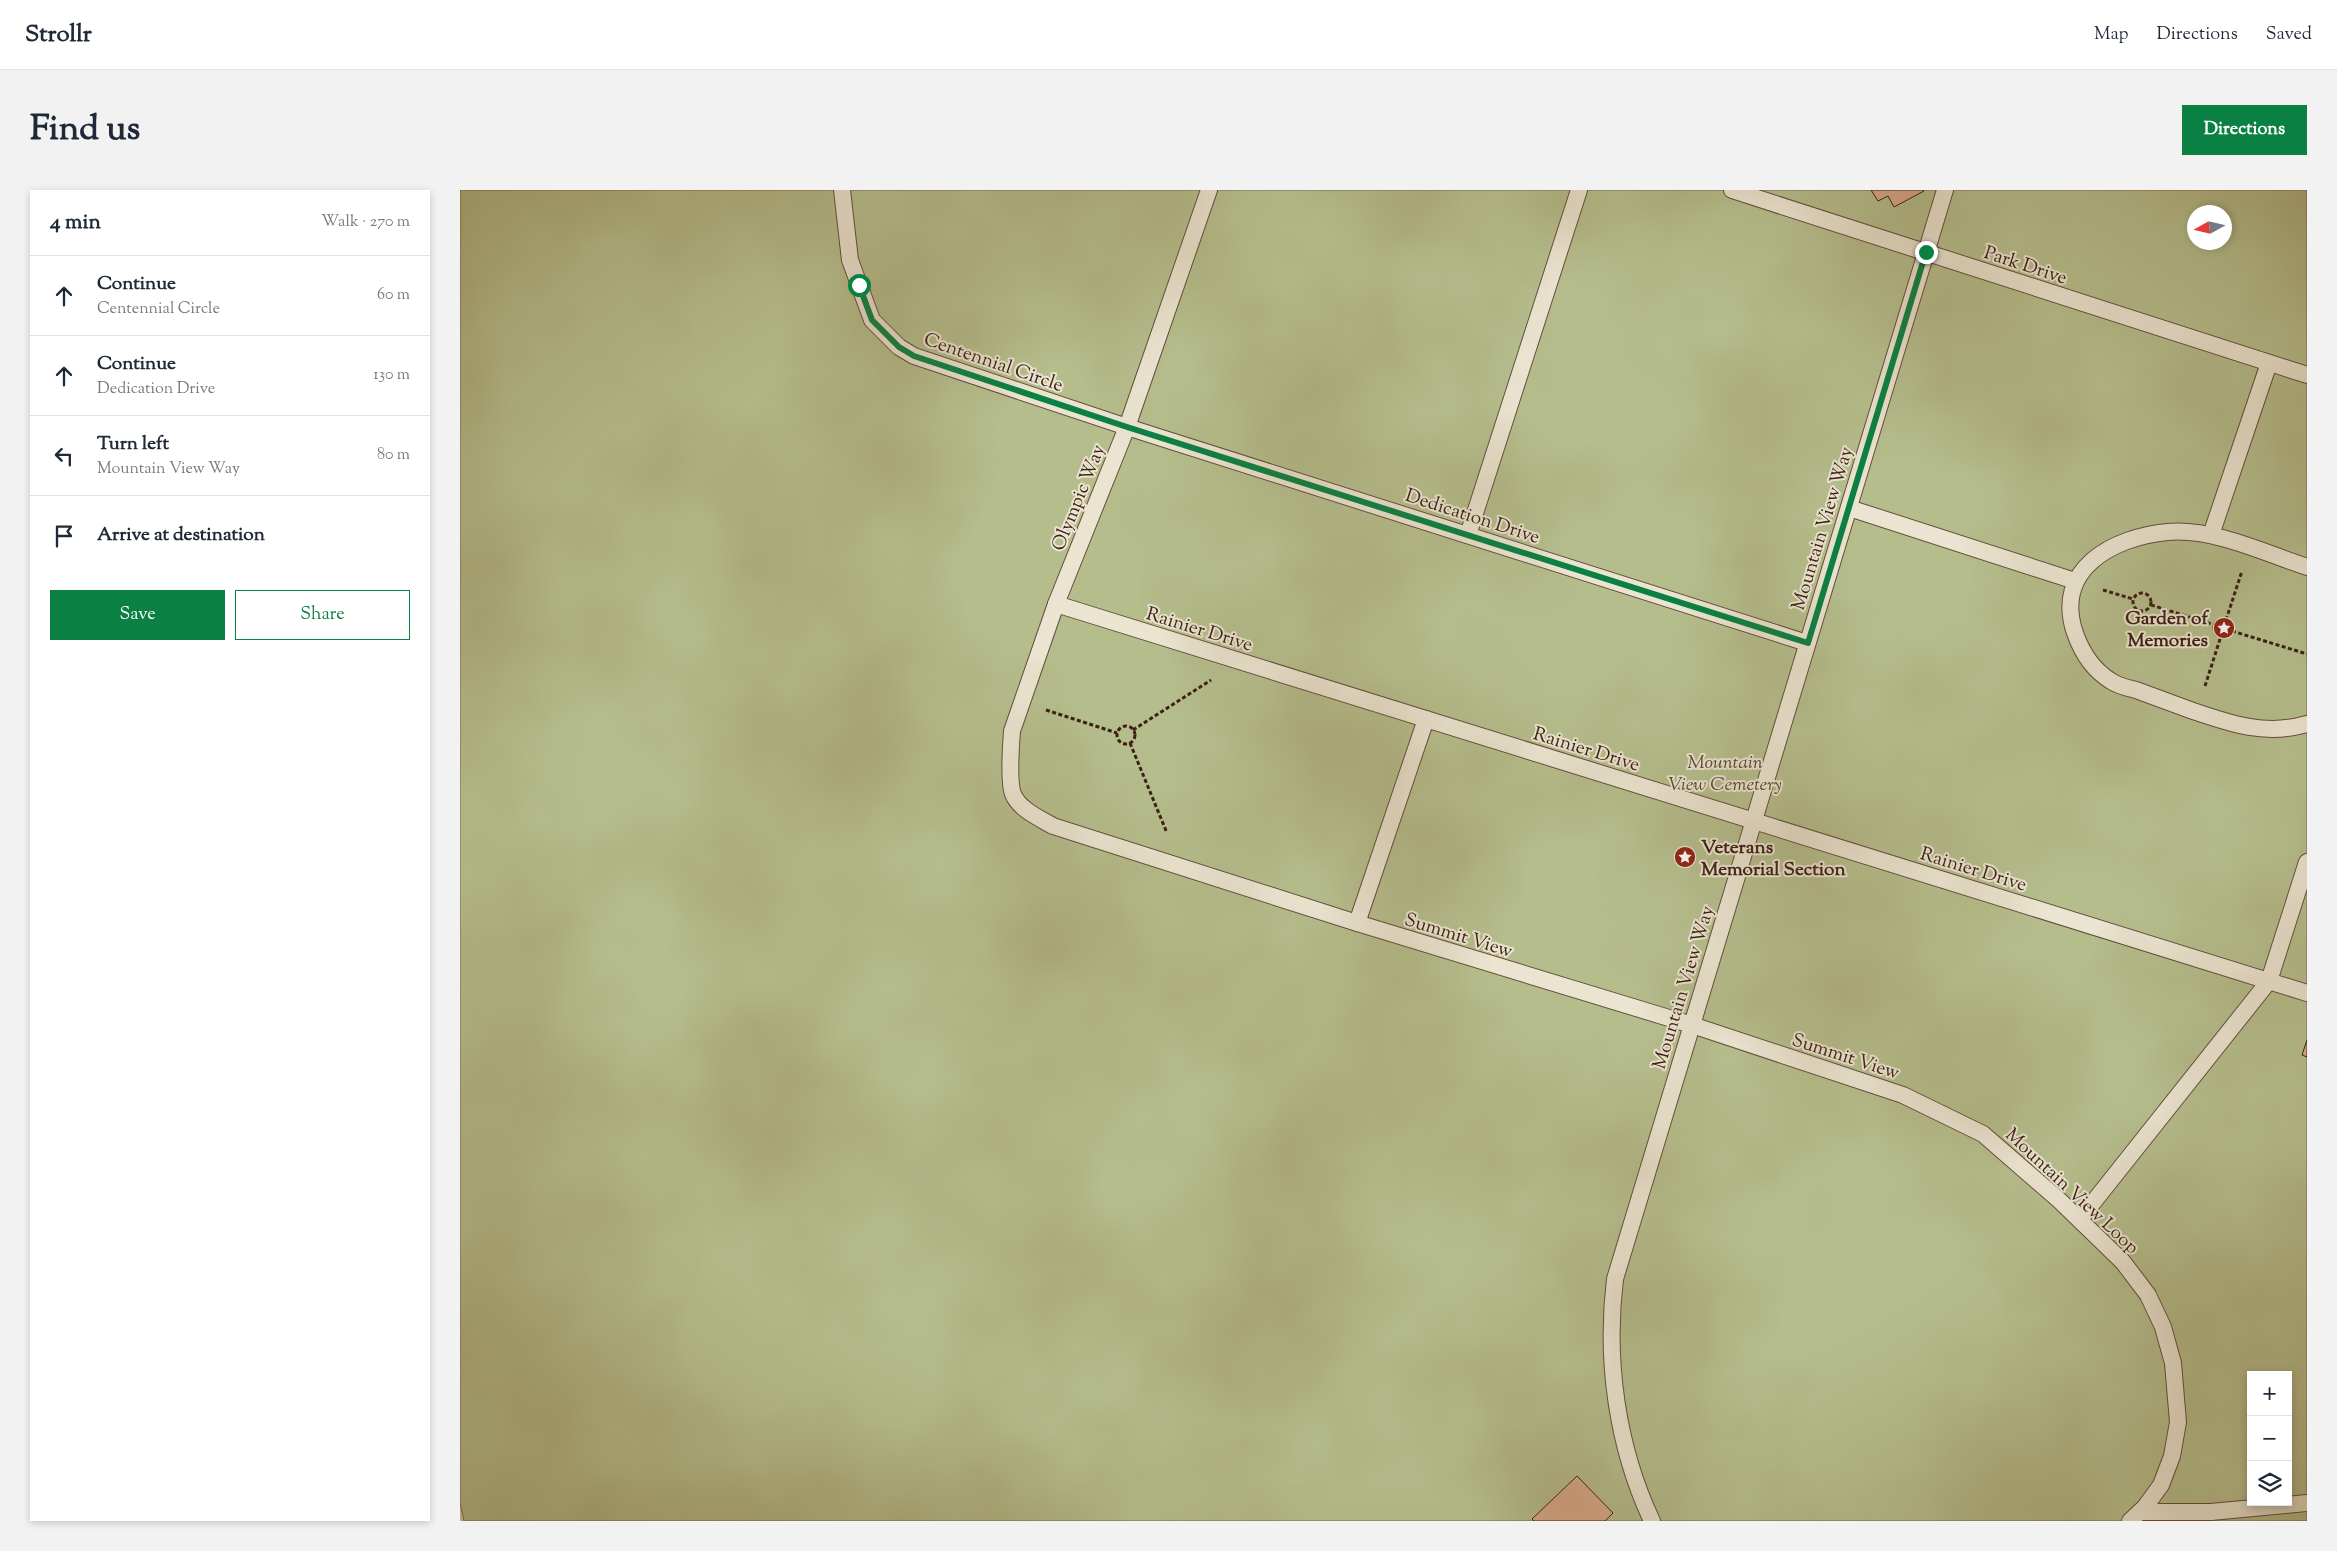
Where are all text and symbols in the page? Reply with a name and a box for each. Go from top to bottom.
text: Strollr [25,18,92,52]
text: Map [2094,22,2129,48]
text: Directions [2157,22,2238,48]
text: Saved [2266,22,2312,48]
text: Find us [30,105,140,156]
button: Directions [2182,105,2307,155]
north arrow [2187,205,2232,250]
text: 4 min [50,208,101,238]
text: Walk · 270 m [321,211,410,234]
street label: Park Drive [1980,240,2070,293]
route end [1915,241,1938,264]
text: Continue [97,271,176,298]
route start [848,274,871,297]
icon: ahead [50,282,78,310]
text: 60 m [377,284,410,307]
text: Centennial Circle [97,298,220,321]
street label: Centennial Circle [920,327,1067,400]
text: Continue [97,351,176,378]
icon: ahead [50,362,78,390]
text: 130 m [373,364,410,387]
text: Dedication Drive [97,378,215,401]
text: Turn left [97,431,169,458]
street label: Olympic Way [1046,440,1113,555]
icon: left [50,442,78,470]
street label: Mountain View Way [1786,443,1861,614]
text: 80 m [377,444,410,467]
text: Mountain View Way [97,458,240,481]
street label: Dedication Drive [1401,483,1543,552]
icon: arrive [50,522,78,550]
text: Arrive at destination [97,522,265,549]
button: Save [50,590,225,640]
button: Share [235,590,410,640]
street label: Rainier Drive [1143,601,1256,659]
place label: Garden of Memories [2125,606,2209,655]
place icon: Garden of Memories [2212,616,2236,640]
street label: Rainier Drive [1530,721,1643,779]
park label: Mountain View Cemetery [1668,750,1782,799]
place label: Veterans Memorial Section [1701,835,1846,884]
street label: Rainier Drive [1917,841,2030,899]
place icon: Veterans Memorial Section [1673,845,1697,869]
street label: Mountain View Way [1647,902,1722,1073]
street label: Summit View [1401,907,1516,966]
street label: Summit View [1788,1027,1903,1087]
street label: Mountain View Loop [1998,1122,2144,1261]
map controls [2247,1371,2292,1506]
button: + [2247,1371,2292,1416]
button: − [2247,1416,2292,1461]
button: layers [2247,1461,2292,1506]

